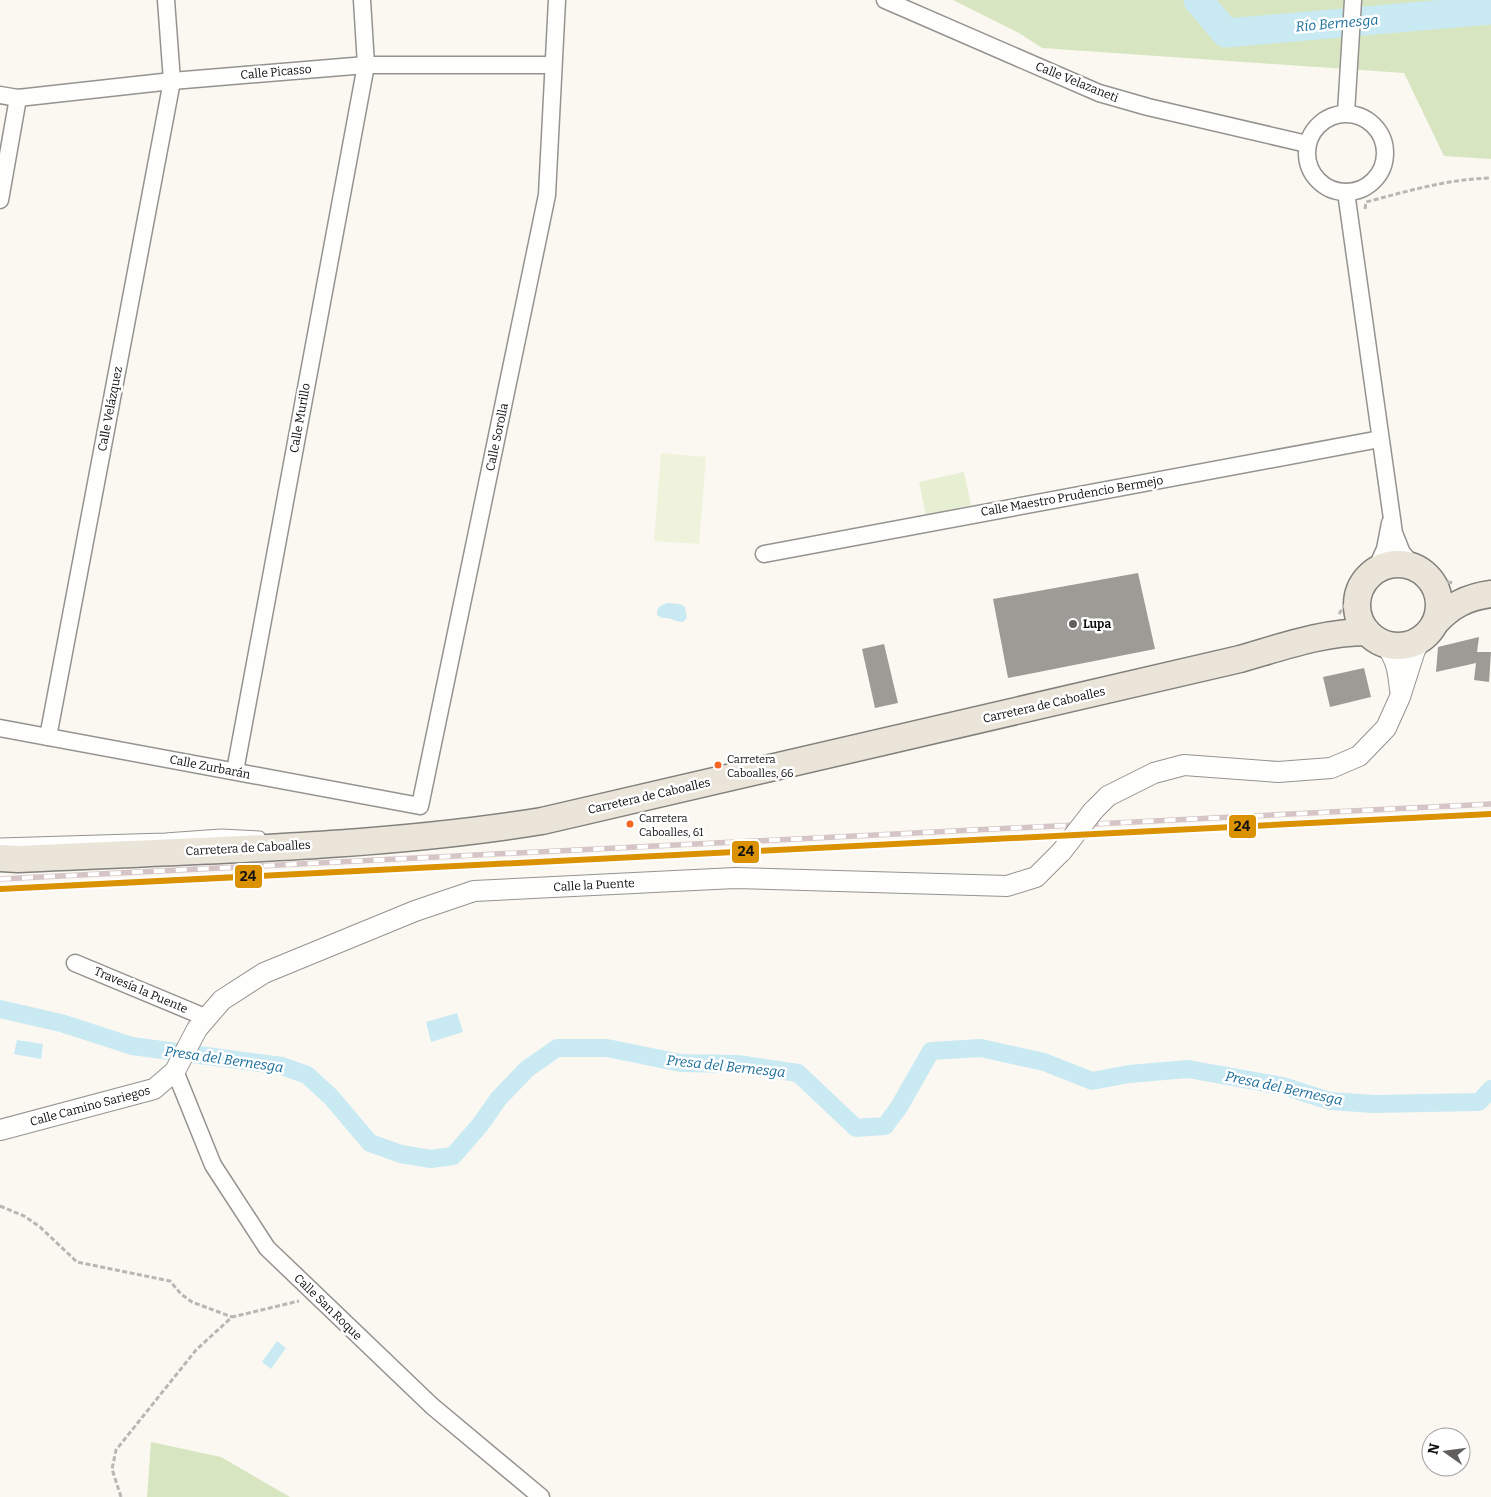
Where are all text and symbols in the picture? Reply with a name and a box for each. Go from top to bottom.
water label: Río Bernesga [1295,11,1379,36]
street label: Calle Velazaneti [1033,59,1121,105]
street label: Calle Picasso [240,62,312,82]
street label: Calle Velázquez [95,365,125,453]
street label: Calle Murillo [287,382,313,454]
street label: Calle Sorolla [483,401,511,472]
street label: Calle Maestro Prudencio Bermejo [980,473,1164,519]
place label: Lupa [1083,617,1111,631]
marker: Lupa [1067,618,1079,630]
street label: Carretera de Caboalles [981,684,1107,726]
street label: Calle Zurbarán [168,752,252,782]
place label: Carretera Caboalles, 66 [727,753,794,780]
marker: Carretera Caboalles, 66 [713,760,723,770]
street label: Carretera de Caboalles [586,775,712,817]
place label: Carretera Caboalles, 61 [639,812,704,839]
line badge: 24 [1228,814,1257,839]
text: 24 [1234,818,1251,835]
marker: Carretera Caboalles, 61 [625,819,635,829]
street label: Carretera de Caboalles [185,838,311,858]
line badge: 24 [731,840,760,864]
text: 24 [738,843,755,860]
line badge: 24 [234,864,263,889]
text: 24 [240,868,257,885]
street label: Calle la Puente [553,876,635,894]
street label: Travesía la Puente [92,964,190,1016]
water label: Presa del Bernesga [164,1043,284,1076]
water label: Presa del Bernesga [666,1052,786,1081]
water label: Presa del Bernesga [1224,1068,1344,1109]
street label: Calle Camino Sariegos [28,1083,152,1129]
street label: Calle San Roque [291,1271,365,1343]
north arrow [1421,1427,1471,1477]
text: N [1424,1441,1443,1456]

